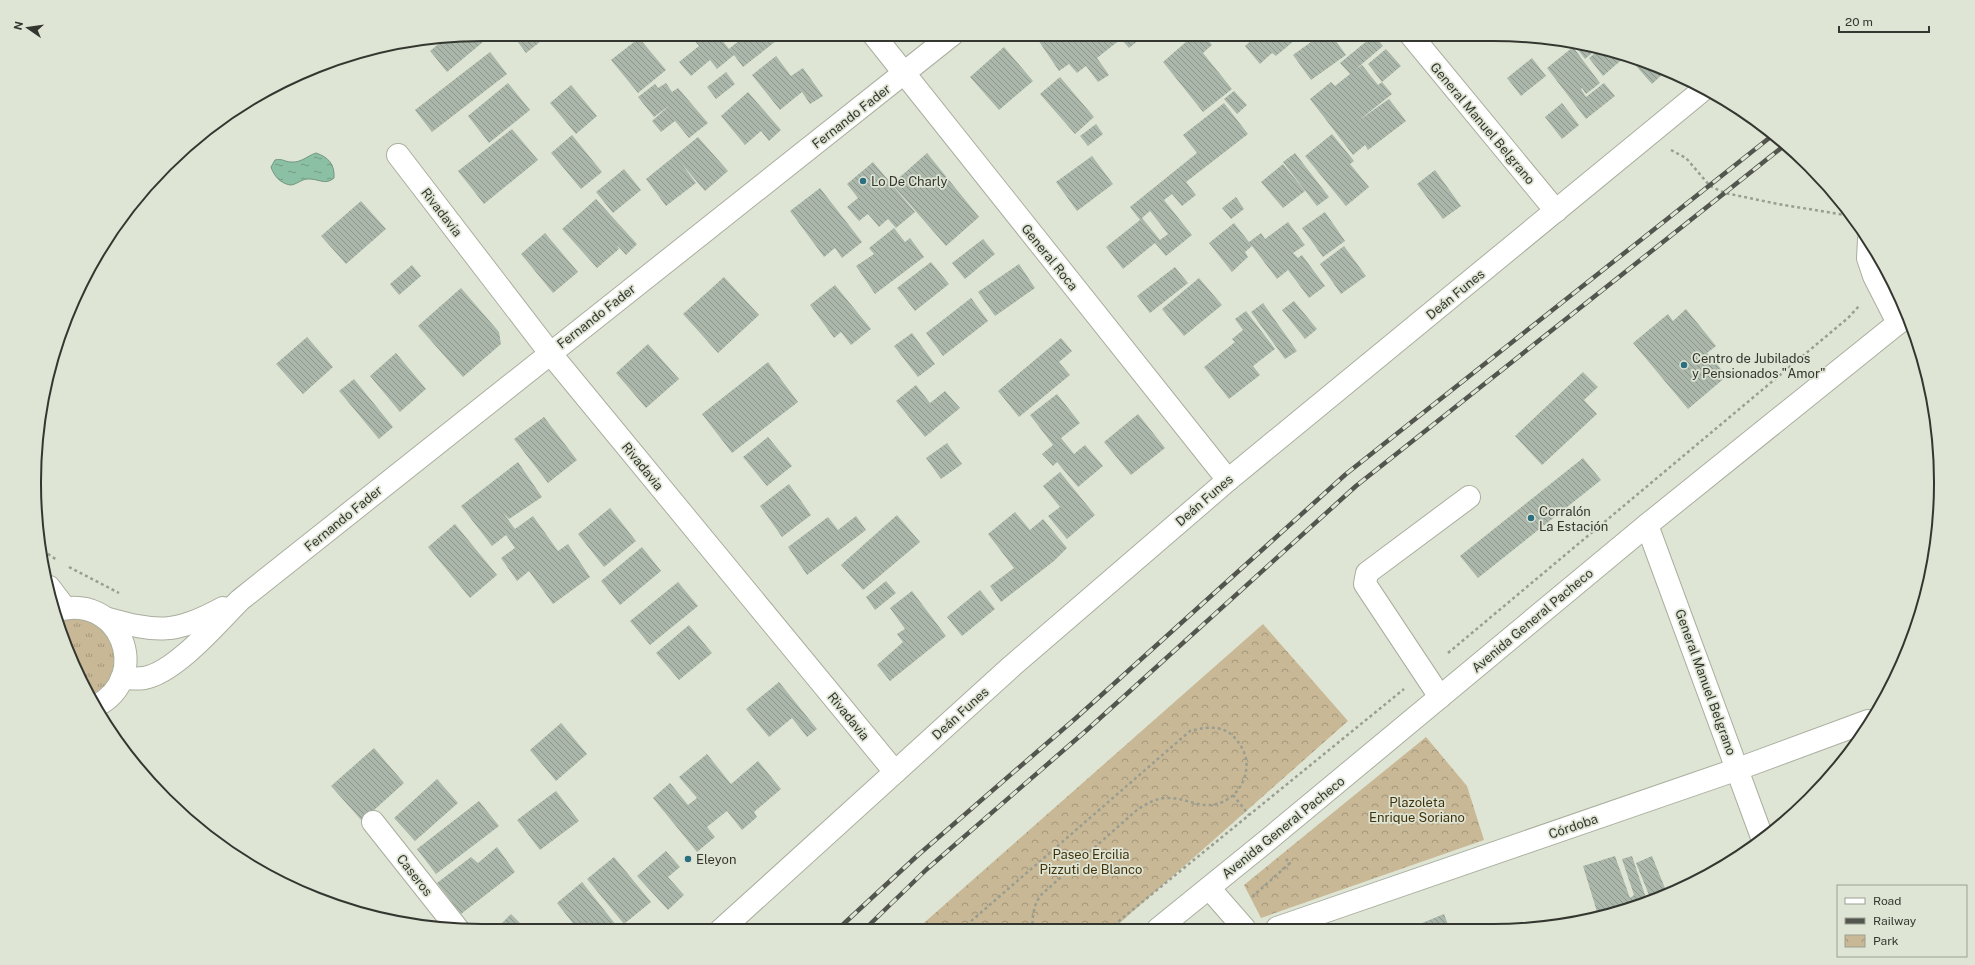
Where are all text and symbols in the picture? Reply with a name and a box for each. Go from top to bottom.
north arrow [8,8,48,48]
scale bar [1839,8,1929,34]
text: 20 m [1845,15,1873,29]
text: N [11,20,25,31]
street label: General Manuel Belgrano [1427,59,1538,187]
street label: Fernando Fader [809,81,893,152]
place label: Lo De Charly [871,174,948,189]
marker: Lo De Charly [858,176,868,186]
street label: Rivadavia [418,185,465,239]
street label: General Roca [1018,221,1081,294]
street label: Deán Funes [1423,266,1488,322]
street label: Fernando Fader [554,281,638,352]
place label: Centro de Jubilados y Pensionados "Amor" [1692,351,1826,381]
marker: Centro de Jubilados y Pensionados "Amor" [1679,360,1689,370]
street label: Rivadavia [619,439,666,493]
street label: Deán Funes [1173,471,1236,529]
street label: Fernando Fader [302,483,385,554]
place label: Corralón La Estación [1539,504,1608,534]
marker: Corralón La Estación [1526,513,1536,523]
street label: Avenida General Pacheco [1469,565,1596,675]
street label: General Manuel Belgrano [1672,607,1739,757]
street label: Deán Funes [929,684,992,743]
street label: Rivadavia [825,689,872,743]
street label: Avenida General Pacheco [1219,773,1348,882]
park label: Plazoleta Enrique Soriano [1369,795,1465,825]
street label: Córdoba [1546,811,1600,842]
park label: Paseo Ercilia Pizzuti de Blanco [1040,847,1142,877]
street label: Caseros [394,851,436,899]
place label: Eleyon [696,852,736,867]
marker: Eleyon [683,854,693,864]
legend [1837,885,1967,957]
text: Road [1873,894,1901,908]
text: Railway [1873,914,1917,928]
text: Park [1873,934,1899,948]

